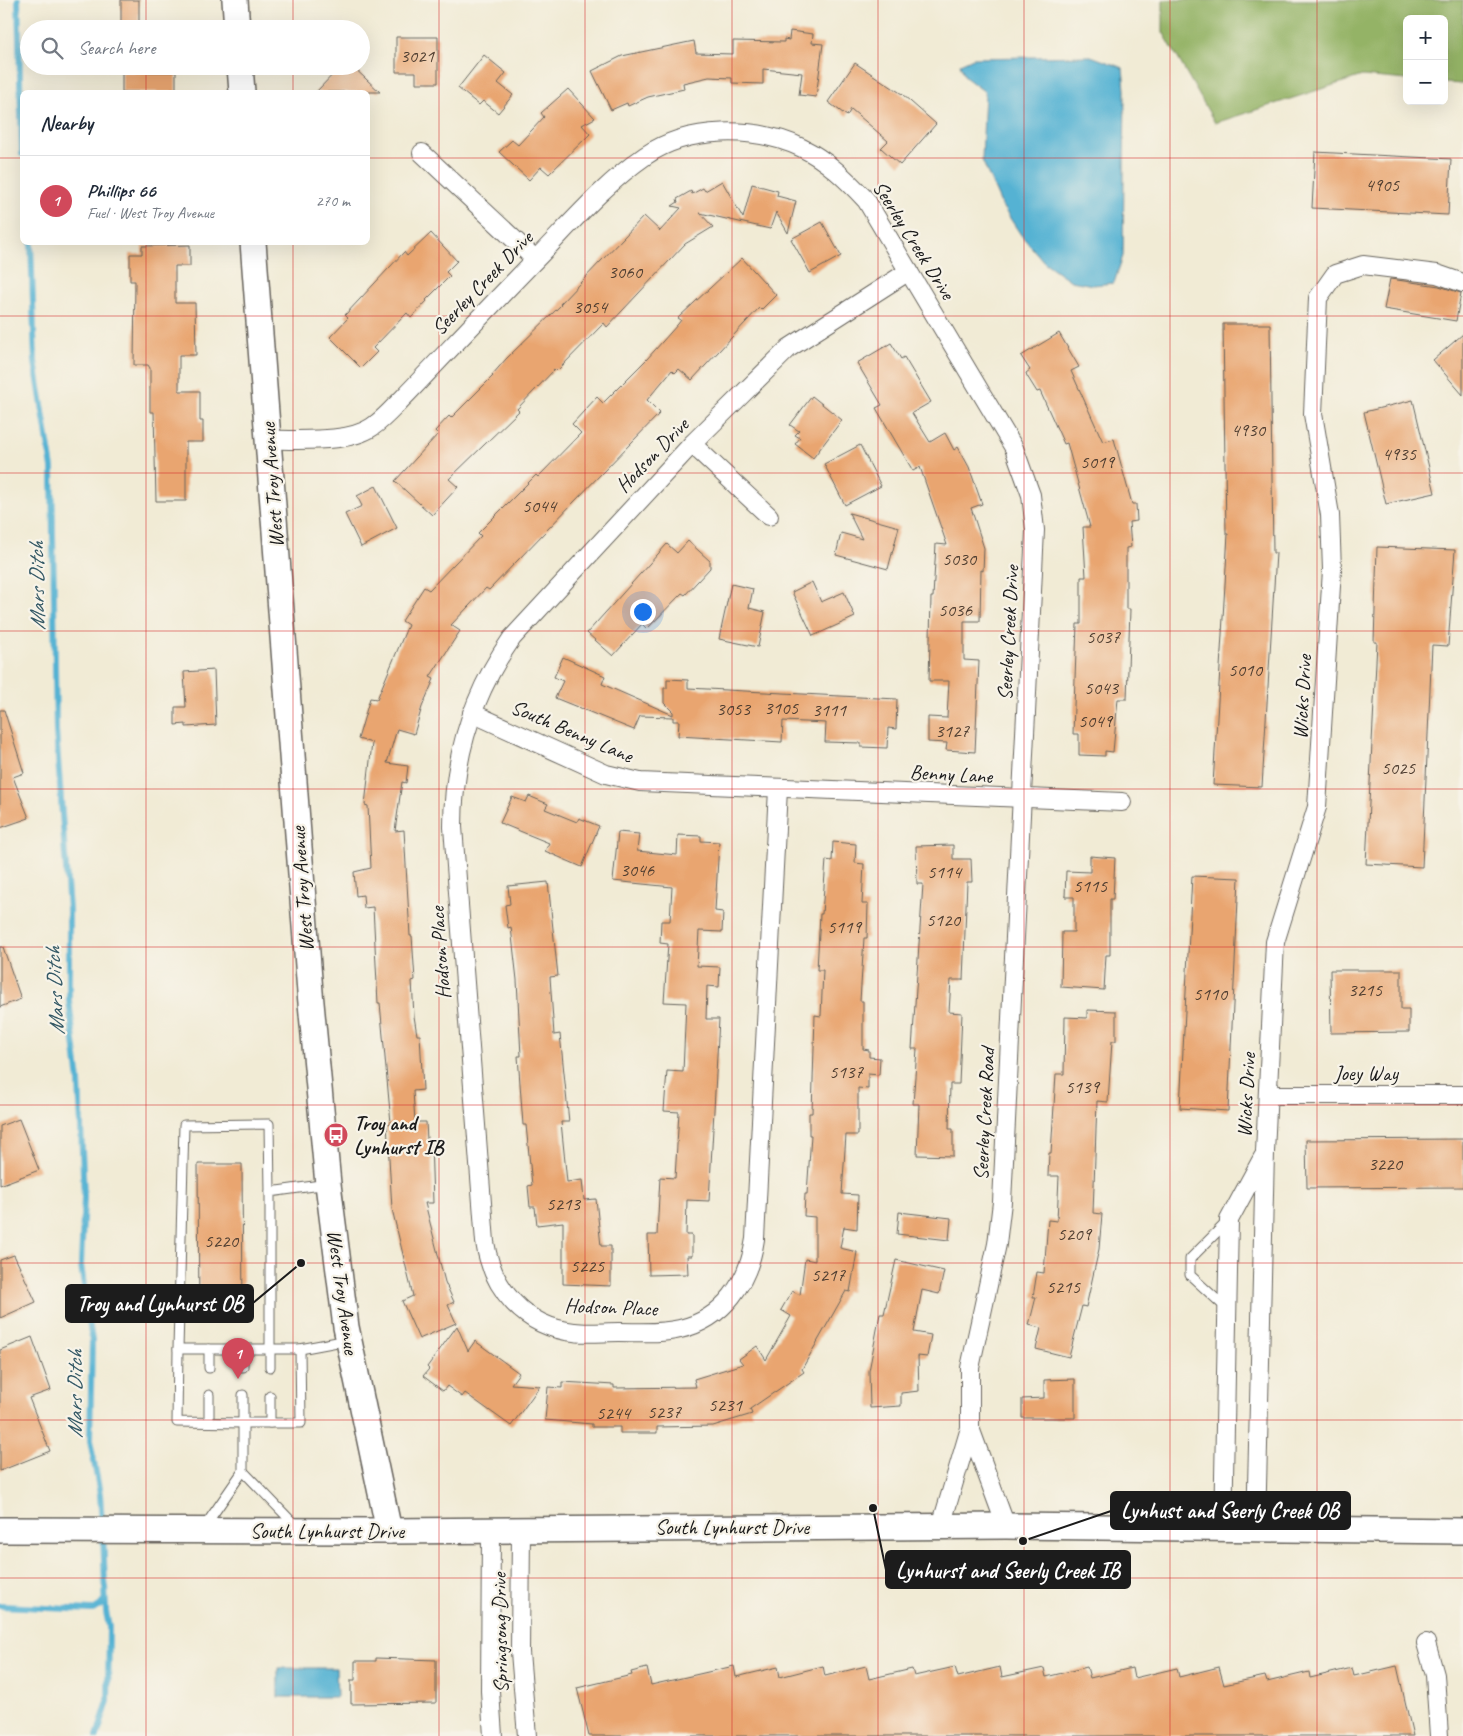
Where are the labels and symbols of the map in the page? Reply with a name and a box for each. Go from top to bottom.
house number: 3021 [400,44,436,68]
house number: 4905 [1365,173,1401,197]
street label: Seerley Creek Drive [867,176,962,306]
street label: Seerley Creek Drive [426,224,540,341]
house number: 3060 [608,260,644,284]
house number: 3054 [573,295,610,319]
street label: Hodson Drive [610,411,696,498]
house number: 4930 [1231,418,1267,442]
street label: West Troy Avenue [255,421,289,548]
house number: 4935 [1382,442,1418,466]
house number: 5019 [1080,450,1116,474]
house number: 5044 [522,494,559,518]
water label: Mars Ditch [22,540,52,630]
house number: 5030 [942,547,978,571]
street label: Seerley Creek Drive [991,563,1025,701]
house number: 5036 [938,598,974,622]
your location [630,599,656,625]
house number: 5037 [1086,625,1122,649]
street label: Wicks Drive [1287,653,1317,740]
house number: 5010 [1228,658,1264,682]
house number: 5043 [1084,676,1120,700]
street label: South Benny Lane [507,694,638,769]
house number: 3105 [764,696,800,720]
house number: 3053 [716,697,752,721]
house number: 3111 [812,698,848,722]
house number: 5049 [1078,709,1114,733]
house number: 3127 [935,719,971,743]
house number: 5025 [1381,756,1417,780]
street label: Benny Lane [909,759,994,789]
street label: West Troy Avenue [285,825,319,952]
house number: 3046 [620,858,656,882]
house number: 5114 [927,860,964,884]
house number: 5115 [1073,874,1109,898]
street label: Hodson Place [424,904,456,1000]
house number: 5120 [926,908,962,932]
house number: 5119 [827,915,863,939]
water label: Mars Ditch [39,944,71,1036]
house number: 3215 [1348,978,1384,1002]
house number: 5110 [1193,982,1229,1006]
street label: Seerley Creek Road [968,1044,1001,1181]
street label: Wicks Drive [1231,1051,1261,1138]
house number: 5137 [829,1060,865,1084]
street label: Joey Way [1333,1060,1400,1086]
house number: 5139 [1065,1075,1101,1099]
place label: Troy and Lynhurst IB [354,1110,445,1160]
bus stop icon: Troy and Lynhurst IB [323,1122,349,1148]
house number: 3220 [1368,1152,1404,1176]
house number: 5213 [546,1192,582,1216]
house number: 5209 [1057,1222,1093,1246]
street label: West Troy Avenue [321,1228,365,1357]
house number: 5220 [204,1229,240,1253]
house number: 5225 [570,1254,606,1278]
house number: 5217 [811,1263,847,1287]
house number: 5215 [1046,1275,1082,1299]
callout: Troy and Lynhurst OB [66,1285,253,1322]
text: Troy and Lynhurst OB [77,1290,245,1318]
street label: Hodson Place [564,1292,660,1322]
pin: 1 [222,1338,254,1379]
water label: Mars Ditch [61,1348,89,1438]
house number: 5231 [708,1393,744,1417]
house number: 5237 [647,1400,683,1424]
house number: 5244 [596,1401,633,1425]
callout: Lynhust and Seerly Creek OB [1111,1492,1350,1529]
text: Lynhust and Seerly Creek OB [1121,1497,1340,1525]
street label: South Lynhurst Drive [655,1514,810,1540]
street label: South Lynhurst Drive [250,1518,405,1544]
callout: Lynhurst and Seerly Creek IB [886,1551,1130,1588]
text: Lynhurst and Seerly Creek IB [896,1557,1121,1585]
street label: Springsong Drive [486,1570,514,1693]

